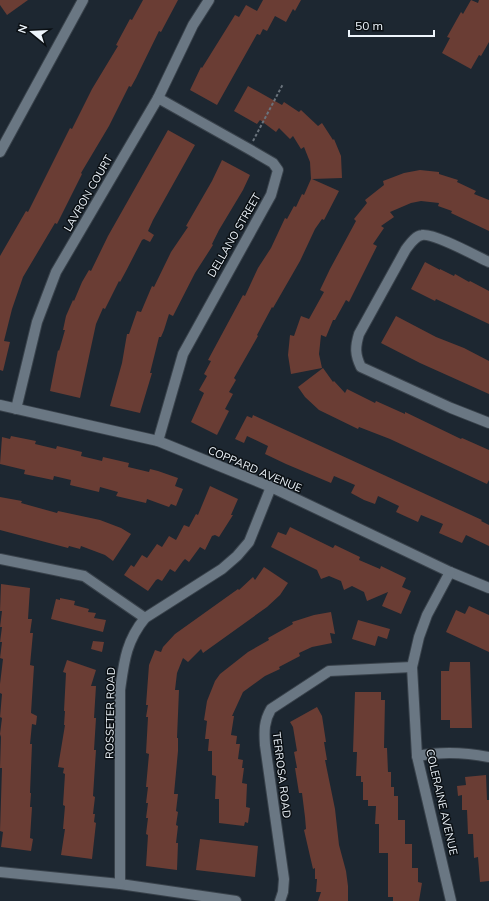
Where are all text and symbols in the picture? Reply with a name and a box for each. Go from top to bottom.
north arrow [12,12,52,52]
scale bar [349,12,434,38]
text: 50 m [355,18,383,33]
text: N [15,23,30,35]
street label: LAVRON COURT [60,152,116,234]
street label: DELLANO STREET [204,190,264,279]
street label: COPPARD AVENUE [206,443,304,495]
street label: ROSSETER ROAD [102,667,118,759]
street label: TERROSA ROAD [270,731,294,819]
street label: COLERAINE AVENUE [423,748,461,856]

